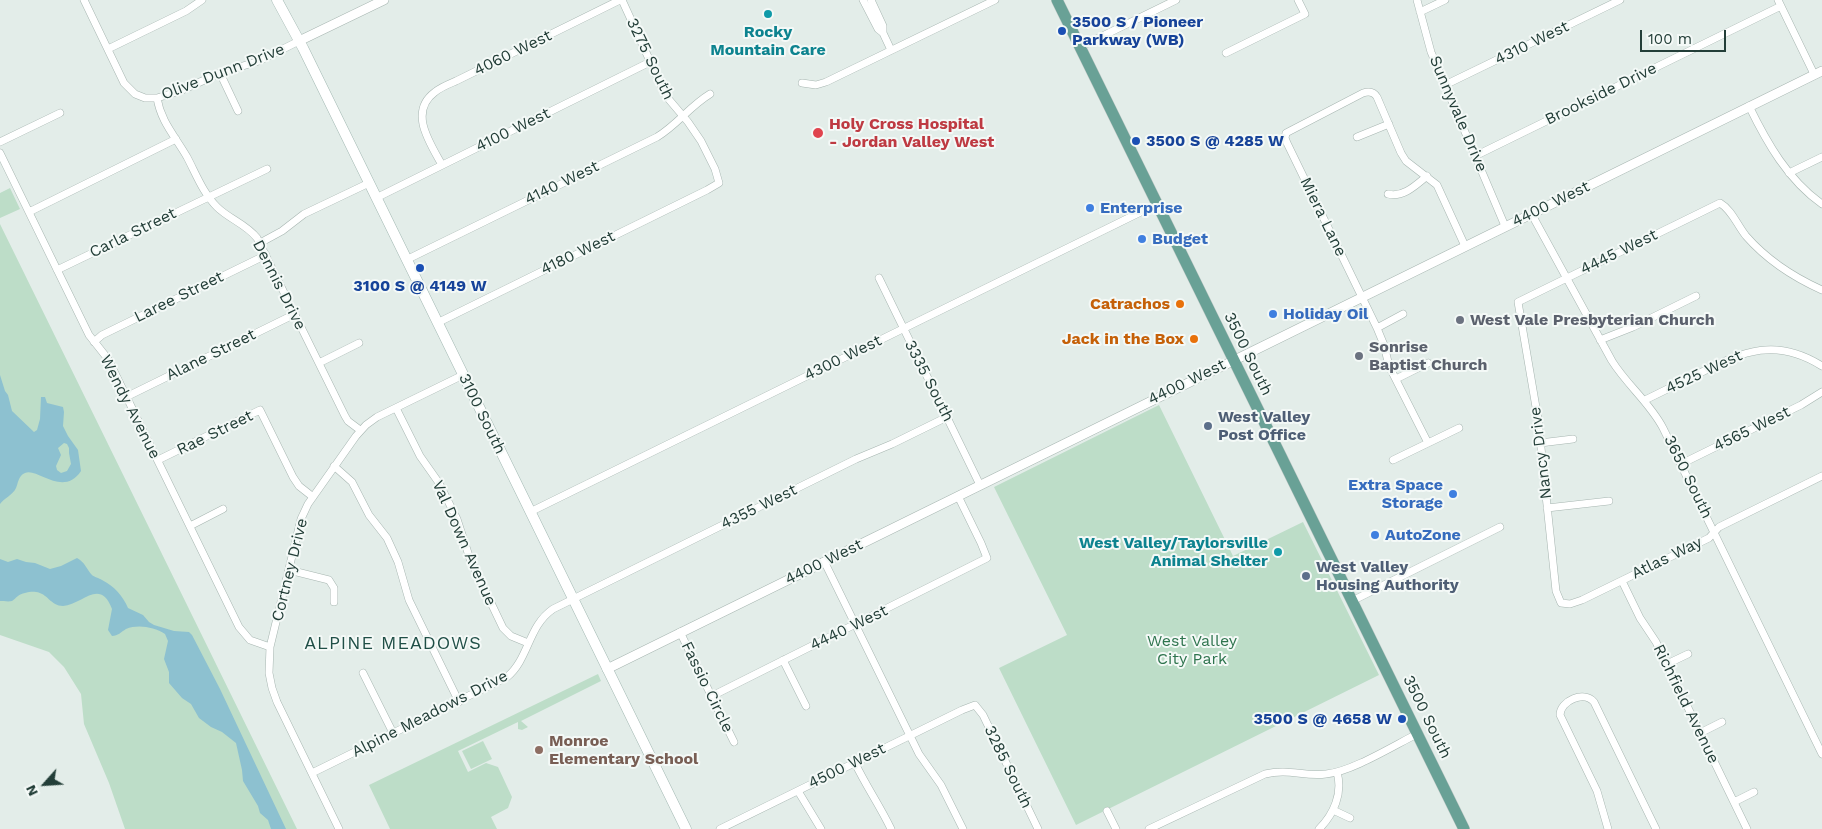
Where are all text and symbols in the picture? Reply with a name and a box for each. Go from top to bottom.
marker: Rocky Mountain Care [762,8,774,20]
place label: 3500 S / Pioneer Parkway (WB) [1072,12,1203,50]
street label: 3275 South [622,15,678,103]
street label: 4310 West [1492,17,1572,69]
scale bar [1642,20,1728,52]
place label: Rocky Mountain Care [710,22,826,60]
marker: 3500 S / Pioneer Parkway (WB) [1056,25,1068,37]
street label: 4060 West [471,26,555,80]
text: 100 m [1648,30,1692,48]
street label: Olive Dunn Drive [159,40,287,104]
street label: Sunnyvale Drive [1425,53,1491,175]
street label: Brookside Drive [1542,59,1660,129]
street label: 4100 West [473,104,553,156]
place label: Holy Cross Hospital - Jordan Valley West [829,114,994,152]
marker: Holy Cross Hospital - Jordan Valley West [811,126,825,140]
place label: 3500 S @ 4285 W [1146,131,1284,151]
marker: 3500 S @ 4285 W [1130,135,1142,147]
street label: 4140 West [522,157,602,209]
street label: Miera Lane [1296,174,1350,260]
street label: 4400 West [1509,177,1593,231]
place label: Enterprise [1100,198,1182,218]
marker: Enterprise [1084,202,1096,214]
street label: Carla Street [86,204,180,262]
street label: 4445 West [1577,225,1661,279]
street label: 4180 West [538,227,618,279]
place label: Budget [1152,229,1208,249]
marker: Budget [1136,233,1148,245]
street label: Dennis Drive [248,237,310,333]
marker: 3100 S @ 4149 W [414,262,426,274]
street label: Laree Street [131,267,227,327]
place label: 3100 S @ 4149 W [353,276,487,296]
place label: Catrachos [1090,294,1170,314]
marker: Catrachos [1174,298,1186,310]
place label: Holiday Oil [1283,304,1368,324]
marker: Holiday Oil [1267,308,1279,320]
street label: 3500 South [1220,309,1276,399]
place label: West Vale Presbyterian Church [1470,310,1715,330]
marker: West Vale Presbyterian Church [1454,314,1466,326]
street label: Alane Street [163,325,259,385]
place label: Jack in the Box [1062,329,1184,349]
street label: 4300 West [801,331,885,385]
marker: Jack in the Box [1188,333,1200,345]
street label: 3335 South [900,337,958,425]
place label: Sonrise Baptist Church [1369,337,1487,375]
street label: 4525 West [1663,346,1745,398]
marker: Sonrise Baptist Church [1353,350,1365,362]
street label: Wendy Avenue [95,352,165,462]
street label: 4400 West [1145,355,1229,409]
street label: 3100 South [454,371,510,457]
street label: 4565 West [1711,402,1793,456]
street label: Rae Street [174,406,256,460]
street label: Nancy Drive [1526,406,1556,500]
place label: West Valley Post Office [1218,407,1310,445]
marker: West Valley Post Office [1202,420,1214,432]
street label: 3650 South [1660,432,1716,522]
place label: Extra Space Storage [1348,475,1443,513]
street label: Val Down Avenue [428,477,500,609]
street label: 4355 West [718,480,800,534]
marker: Extra Space Storage [1447,488,1459,500]
street label: Cortney Drive [268,516,312,624]
place label: AutoZone [1385,525,1461,545]
marker: AutoZone [1369,529,1381,541]
place label: West Valley/Taylorsville Animal Shelter [1079,533,1268,571]
street label: Atlas Way [1629,533,1705,583]
street label: 4400 West [782,535,866,589]
marker: West Valley/Taylorsville Animal Shelter [1272,546,1284,558]
place label: West Valley Housing Authority [1316,557,1459,595]
marker: West Valley Housing Authority [1300,570,1312,582]
street label: 4440 West [807,601,891,655]
park label: West Valley City Park [1147,631,1237,669]
district label: ALPINE MEADOWS [302,633,484,655]
street label: Fassio Circle [677,638,737,736]
street label: Richfield Avenue [1649,641,1723,767]
street label: Alpine Meadows Drive [349,666,511,762]
street label: 3500 South [1399,672,1455,762]
place label: 3500 S @ 4658 W [1254,709,1392,729]
marker: 3500 S @ 4658 W [1396,713,1408,725]
street label: 3285 South [980,723,1036,811]
place label: Monroe Elementary School [549,731,698,769]
street label: 4500 West [805,739,889,793]
marker: Monroe Elementary School [533,744,545,756]
north arrow [20,759,70,809]
text: N [22,782,41,799]

